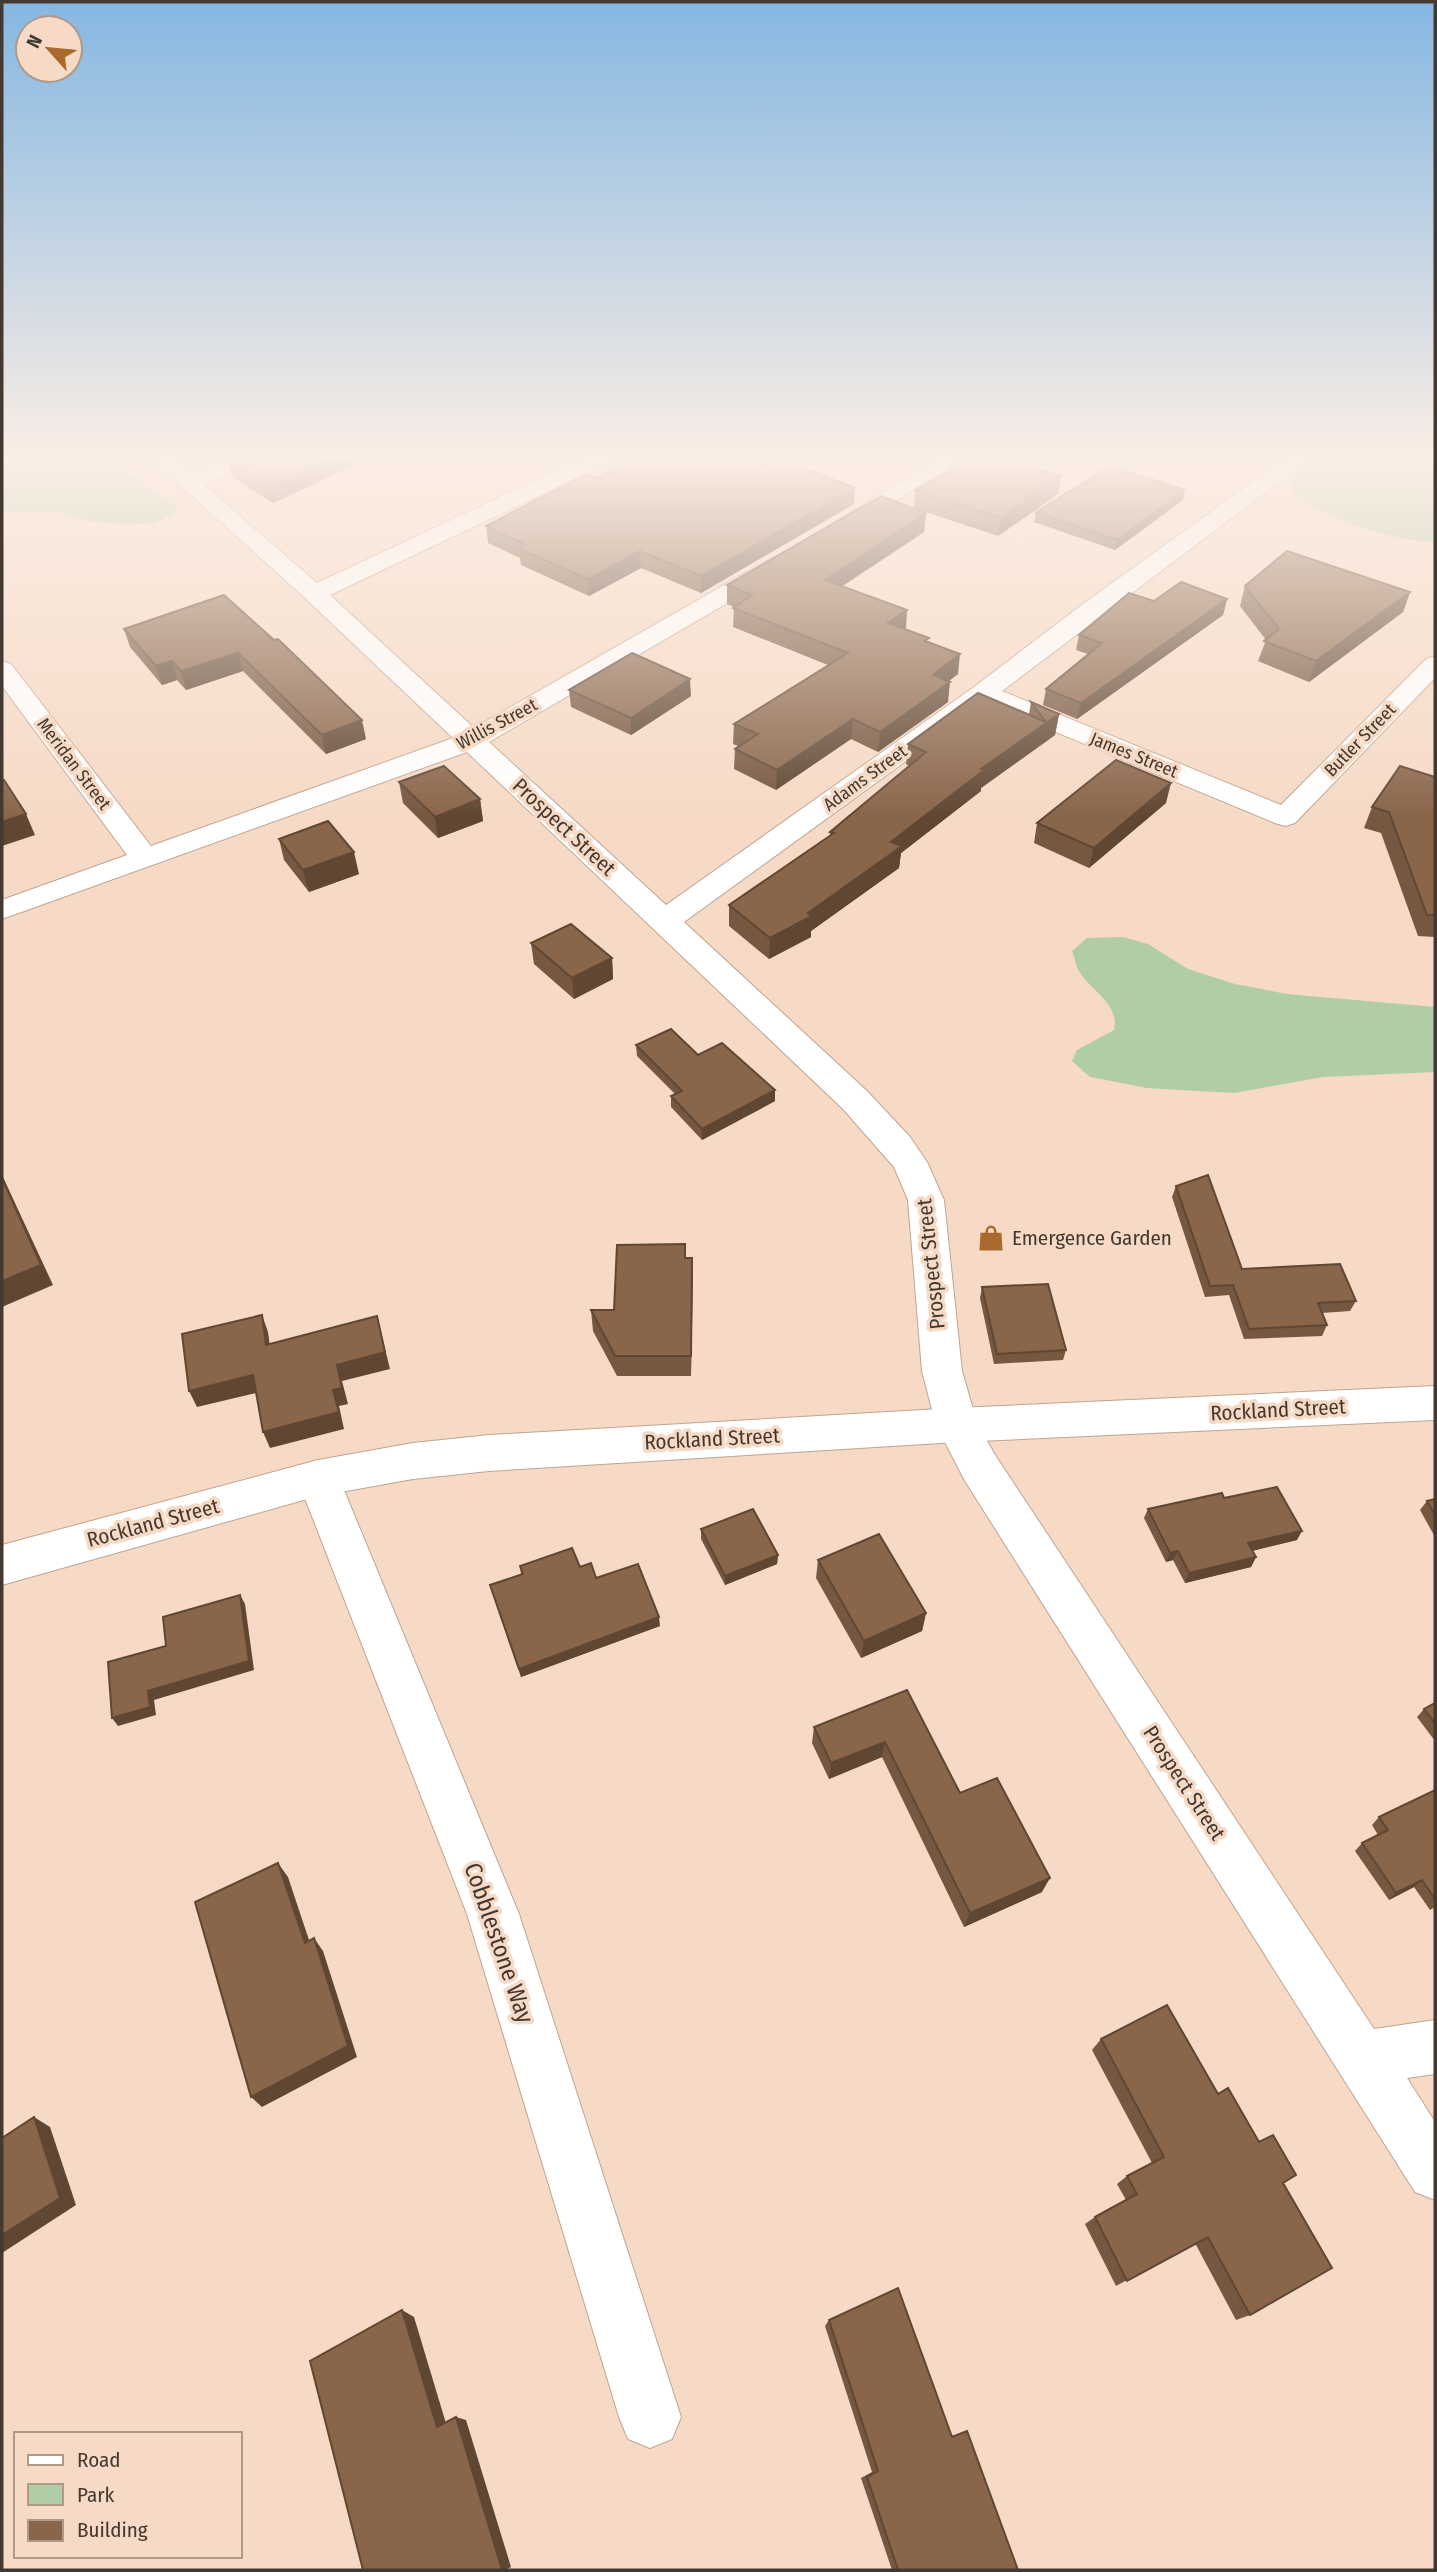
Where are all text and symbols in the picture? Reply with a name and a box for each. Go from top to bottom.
north arrow [14,14,84,84]
text: N [21,31,47,52]
street label: Willis Street [453,694,541,754]
street label: Butler Street [1320,699,1400,781]
street label: Meridan Street [32,714,116,814]
street label: James Street [1087,727,1181,783]
street label: Adams Street [819,740,911,816]
street label: Prospect Street [507,773,621,881]
street label: Prospect Street [911,1197,951,1331]
shop icon: Emergence Garden [976,1223,1006,1253]
place label: Emergence Garden [1012,1225,1172,1251]
street label: Rockland Street [1210,1393,1347,1427]
street label: Rockland Street [644,1422,781,1456]
street label: Rockland Street [84,1493,222,1553]
street label: Prospect Street [1137,1721,1231,1845]
street label: Cobblestone Way [458,1859,540,2027]
legend [14,2432,242,2558]
text: Road [77,2447,121,2473]
text: Park [77,2482,115,2508]
text: Building [77,2517,148,2543]

